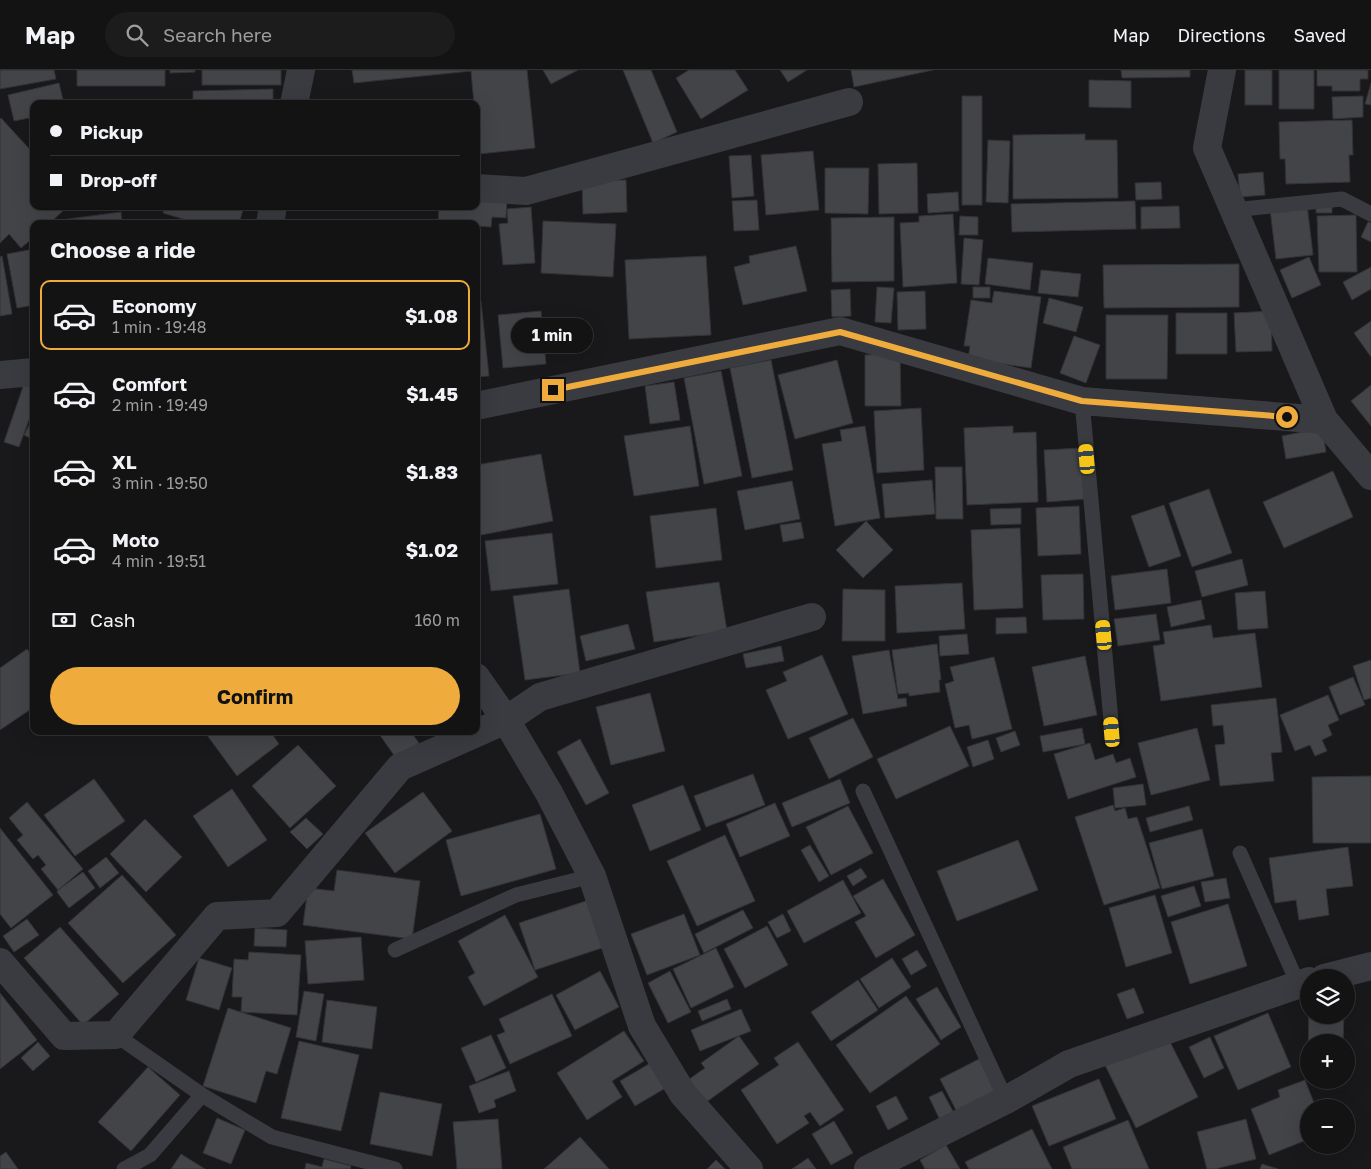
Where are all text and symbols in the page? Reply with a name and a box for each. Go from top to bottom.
search box [105,12,455,57]
text: Map [25,20,75,49]
icon: search [123,21,151,49]
text: Search here [163,23,272,46]
text: Map [1113,24,1149,46]
text: Directions [1177,24,1265,46]
text: Saved [1293,24,1346,46]
text: Pickup [80,120,143,143]
text: Drop-off [80,168,157,191]
text: Choose a ride [50,236,196,263]
icon: car [52,293,97,338]
text: Economy [112,294,197,317]
text: $1.08 [405,304,458,327]
text: 1 min · 19:48 [112,317,207,337]
callout: 1 min [512,318,594,352]
text: 1 min [532,325,572,345]
icon: car [52,371,97,416]
text: Comfort [112,372,187,395]
route end [542,379,564,401]
text: $1.45 [406,382,458,405]
text: 2 min · 19:49 [112,395,208,415]
route start [1276,406,1298,428]
car [1078,443,1095,475]
icon: car [52,449,97,494]
text: XL [112,450,137,473]
text: $1.83 [406,460,458,483]
text: 3 min · 19:50 [112,473,208,493]
icon: car [52,527,97,572]
text: Moto [112,528,159,551]
text: $1.02 [405,538,458,561]
text: 4 min · 19:51 [112,551,206,571]
icon: cash [50,606,78,634]
text: Cash [90,608,135,631]
text: 160 m [414,610,460,630]
car [1095,619,1112,651]
button: Confirm [50,667,460,725]
car [1103,716,1120,748]
map controls [1300,969,1355,1154]
button: layers [1300,969,1355,1024]
button: + [1300,1034,1355,1089]
button: − [1300,1099,1355,1154]

